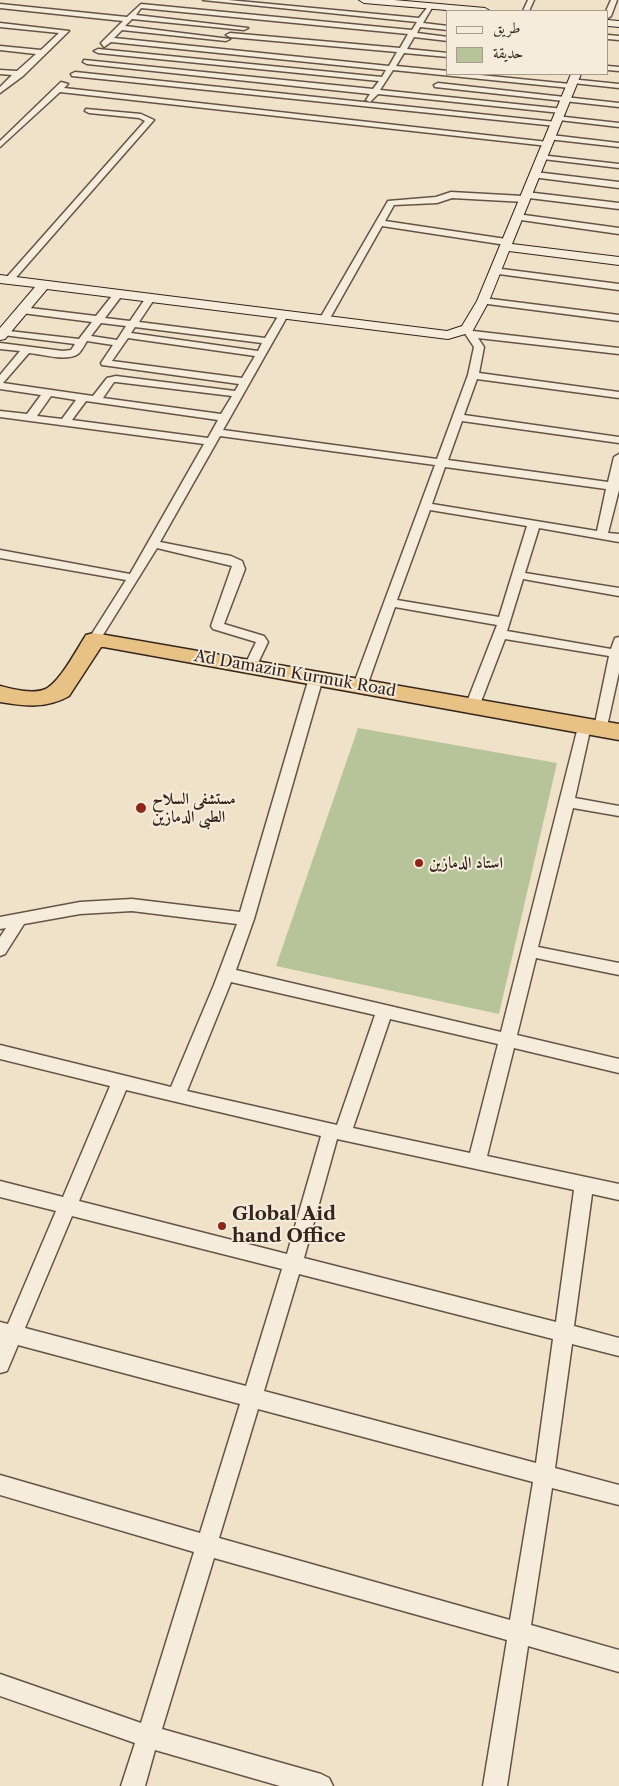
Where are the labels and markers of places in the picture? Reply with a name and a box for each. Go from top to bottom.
place label: مستشفى السلاح الطبى الدمازين [152,789,236,827]
marker: مستشفى السلاح الطبى الدمازين [134,801,148,815]
place label: استاد الدمازين [429,853,503,873]
marker: استاد الدمازين [413,857,425,869]
place label: Global Aid hand Office [232,1204,346,1248]
marker: Global Aid hand Office [216,1220,228,1232]

